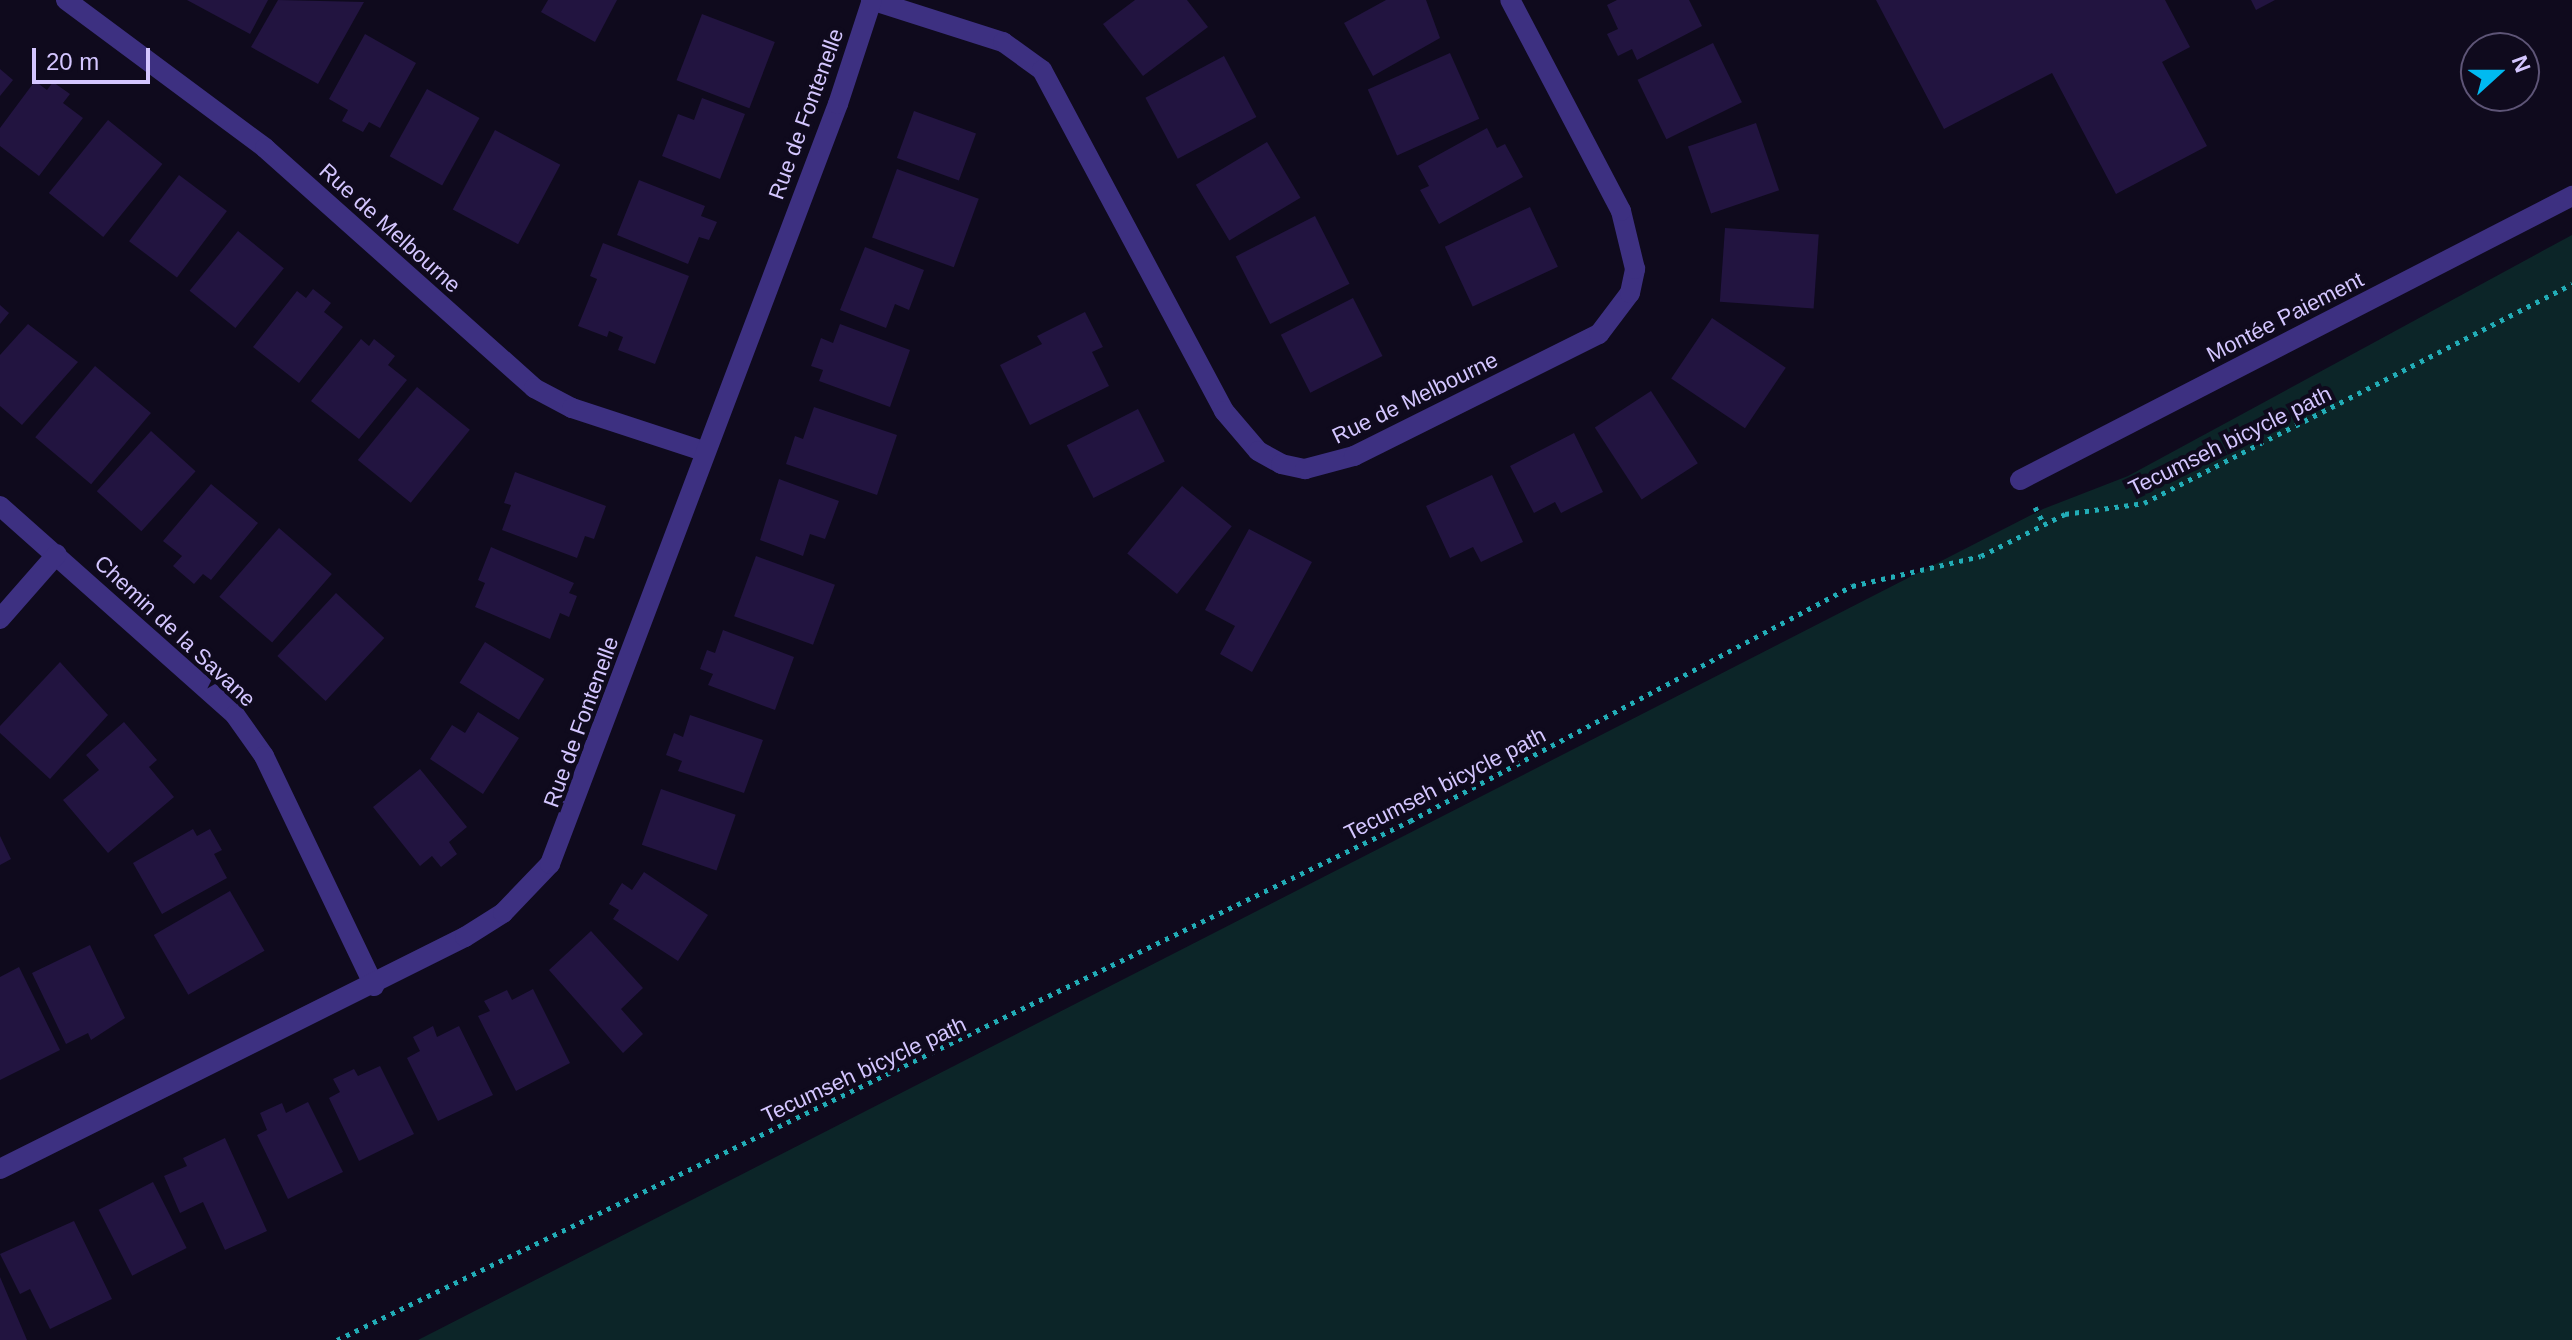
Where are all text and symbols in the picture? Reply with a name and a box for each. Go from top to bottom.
street label: Rue de Fontenelle [763,25,849,203]
scale bar [36,32,154,82]
north arrow [2460,32,2540,112]
text: 20 m [46,48,99,75]
text: N [2506,52,2536,76]
street label: Rue de Melbourne [314,158,466,298]
street label: Montée Paiement [2202,266,2368,368]
street label: Rue de Melbourne [1328,346,1502,450]
street label: Tecumseh bicycle path [2124,380,2336,502]
street label: Chemin de la Savane [89,550,261,712]
street label: Rue de Fontenelle [538,633,624,811]
street label: Tecumseh bicycle path [1340,722,1550,846]
street label: Tecumseh bicycle path [758,1011,970,1129]

